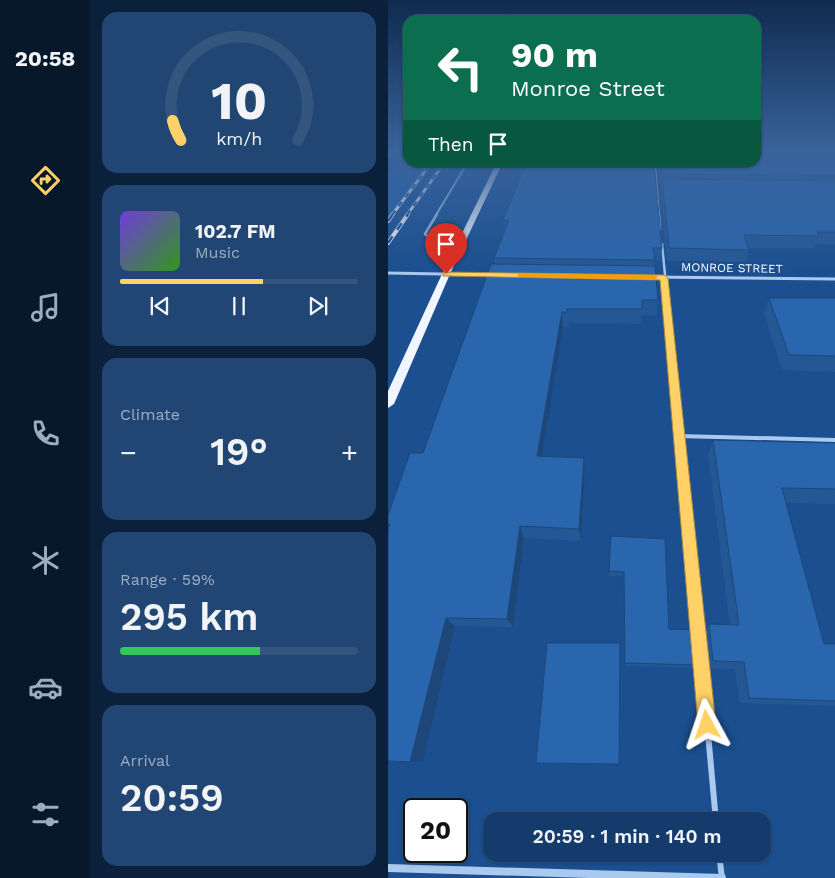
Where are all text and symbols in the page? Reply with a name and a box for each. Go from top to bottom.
text: 90 m [511,34,598,76]
icon: left [428,35,493,100]
text: 20:58 [15,46,75,71]
text: 10 [211,71,267,132]
text: Monroe Street [511,76,665,101]
text: km/h [216,128,262,149]
icon: arrive [484,130,512,158]
text: Then [428,133,474,156]
icon: directions [28,163,63,198]
text: 102.7 FM [195,220,276,243]
pin [425,223,467,274]
icon: arrive [432,230,460,258]
text: Music [195,243,240,262]
street label: MONROE STREET [681,260,783,276]
icon: music [28,290,63,325]
icon: previous [146,292,174,320]
icon: pause [225,292,253,320]
icon: next [304,292,332,320]
text: Climate [120,405,180,424]
icon: phone [28,416,63,451]
text: 19° [210,430,268,474]
text: − [120,436,137,469]
text: + [341,436,358,469]
icon: climate [28,543,63,578]
text: Range · 59% [120,570,215,589]
text: 295 km [120,595,258,639]
icon: car [28,670,63,705]
position arrow [680,698,732,750]
text: Arrival [120,751,170,770]
text: 20:59 [120,776,224,820]
icon: filters [28,797,63,832]
speed limit sign: 20 [403,798,468,863]
text: 20:59 · 1 min · 140 m [533,825,721,848]

